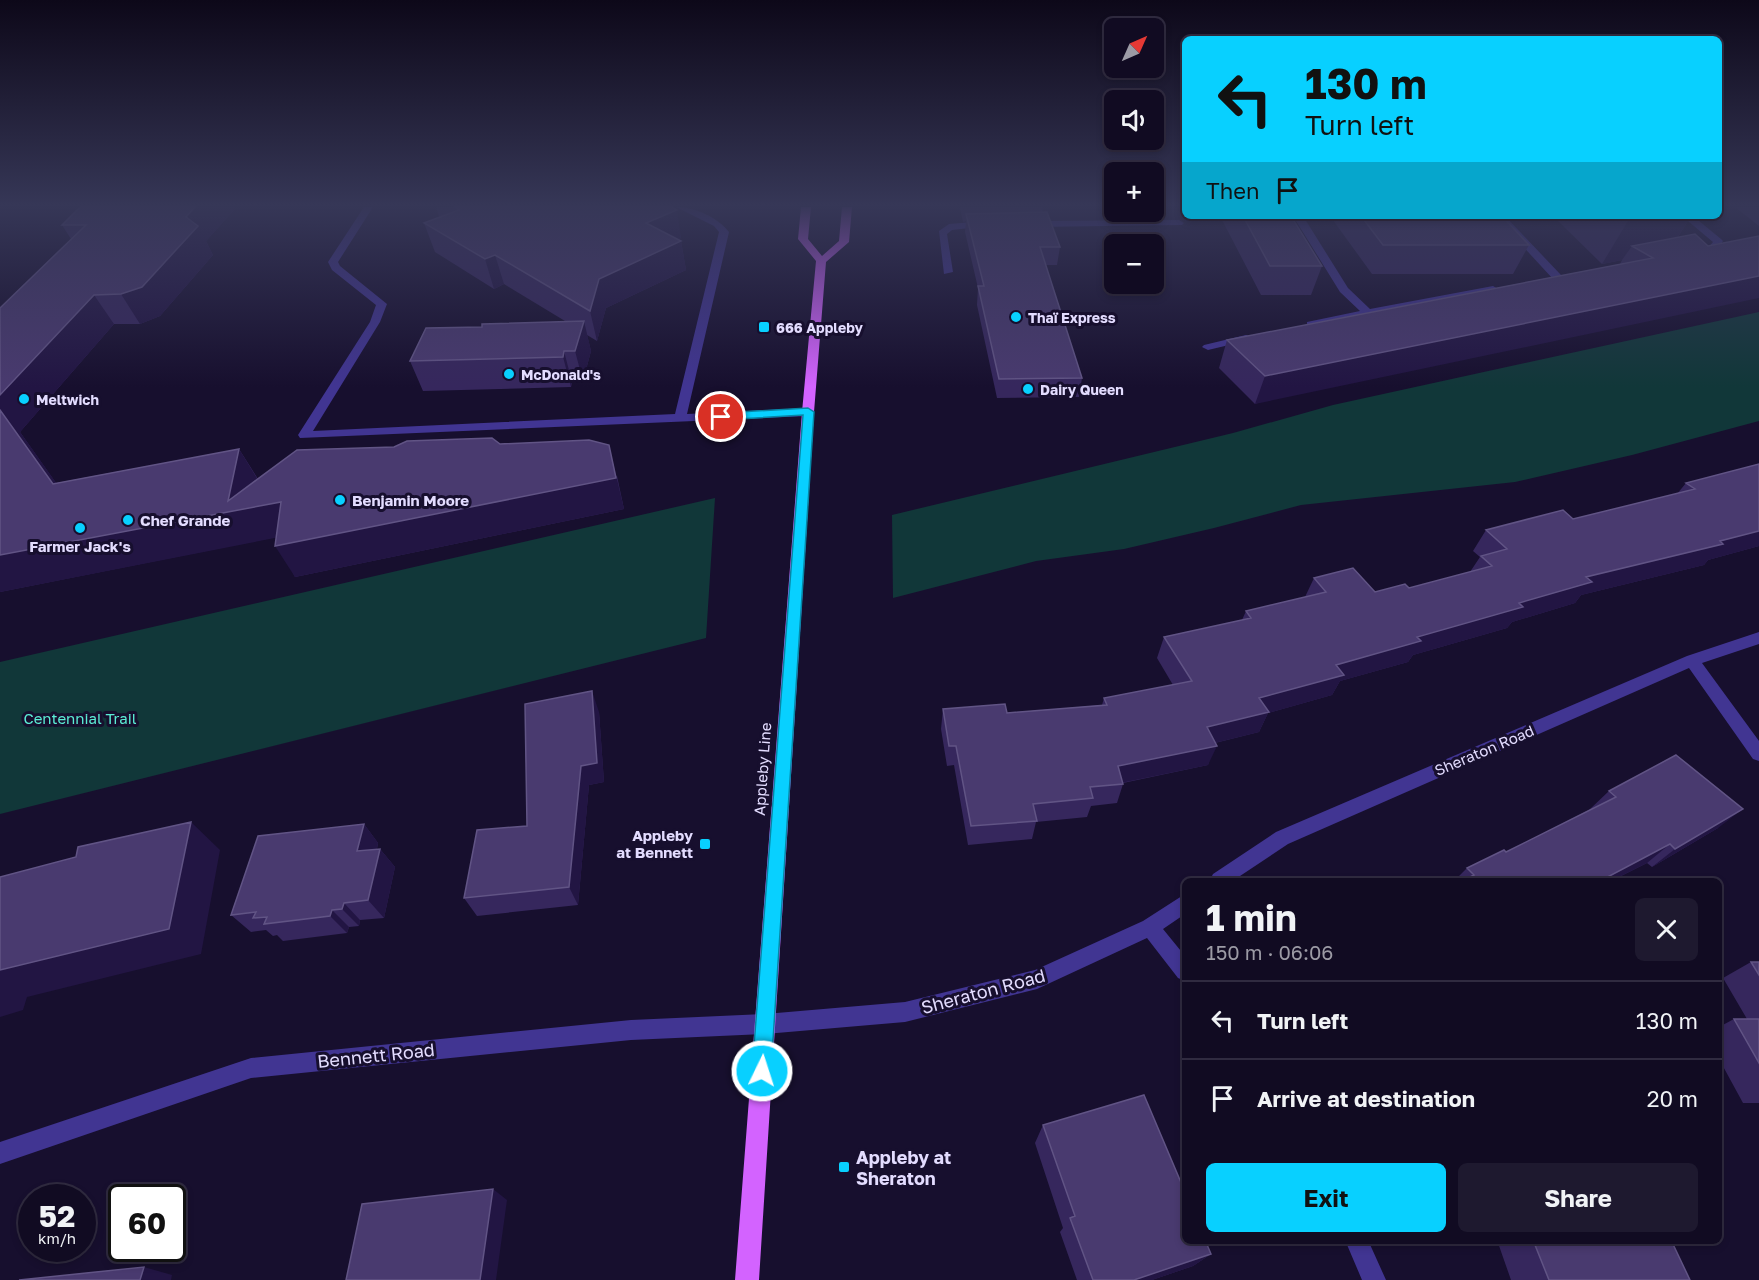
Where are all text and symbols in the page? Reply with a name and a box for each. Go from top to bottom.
north arrow [1104,18,1164,78]
map controls [1104,18,1164,294]
text: 130 m [1305,58,1427,108]
icon: left [1206,60,1284,138]
button: sound [1104,90,1164,150]
text: Turn left [1305,109,1414,141]
button: + [1104,162,1164,222]
icon: arrive [1271,174,1304,207]
text: Then [1206,177,1259,204]
button: − [1104,234,1164,294]
place label: Thaï Express [1028,309,1116,326]
marker: Thaï Express [1009,310,1023,324]
place label: 666 Appleby [776,319,864,336]
marker: 666 Appleby [757,320,771,334]
place label: McDonald's [521,366,601,383]
marker: McDonald's [502,367,516,381]
place label: Dairy Queen [1040,381,1124,398]
marker: Dairy Queen [1021,382,1035,396]
place label: Meltwich [36,391,99,408]
pin [695,391,746,442]
marker: Meltwich [17,392,31,406]
icon: arrive [704,400,737,433]
place label: Benjamin Moore [352,491,469,509]
marker: Benjamin Moore [333,493,347,507]
place label: Chef Grande [140,511,230,529]
marker: Chef Grande [121,513,135,527]
marker: Farmer Jack's [73,521,87,535]
place label: Farmer Jack's [29,537,131,555]
park label: Centennial Trail [23,709,137,727]
street label: Appleby Line [750,721,774,816]
street label: Sheraton Road [1432,721,1536,779]
place label: Appleby at Bennett [616,826,693,861]
marker: Appleby at Bennett [698,837,712,851]
text: 1 min [1206,896,1297,939]
button: close [1635,898,1698,961]
text: 150 m · 06:06 [1206,940,1333,964]
street label: Sheraton Road [919,964,1047,1018]
icon: left [1206,1004,1239,1037]
text: Turn left [1257,1007,1348,1034]
text: 130 m [1636,1007,1698,1034]
street label: Bennett Road [316,1038,436,1072]
position arrow [730,1039,794,1103]
icon: arrive [1206,1082,1239,1115]
text: Arrive at destination [1257,1085,1475,1112]
text: 20 m [1647,1085,1698,1112]
place label: Appleby at Sheraton [856,1146,951,1189]
marker: Appleby at Sheraton [837,1160,851,1174]
button: Exit [1206,1163,1446,1232]
button: Share [1458,1163,1698,1232]
speed limit sign: 60 [108,1184,186,1262]
text: 52 [39,1198,75,1234]
text: km/h [38,1229,76,1247]

